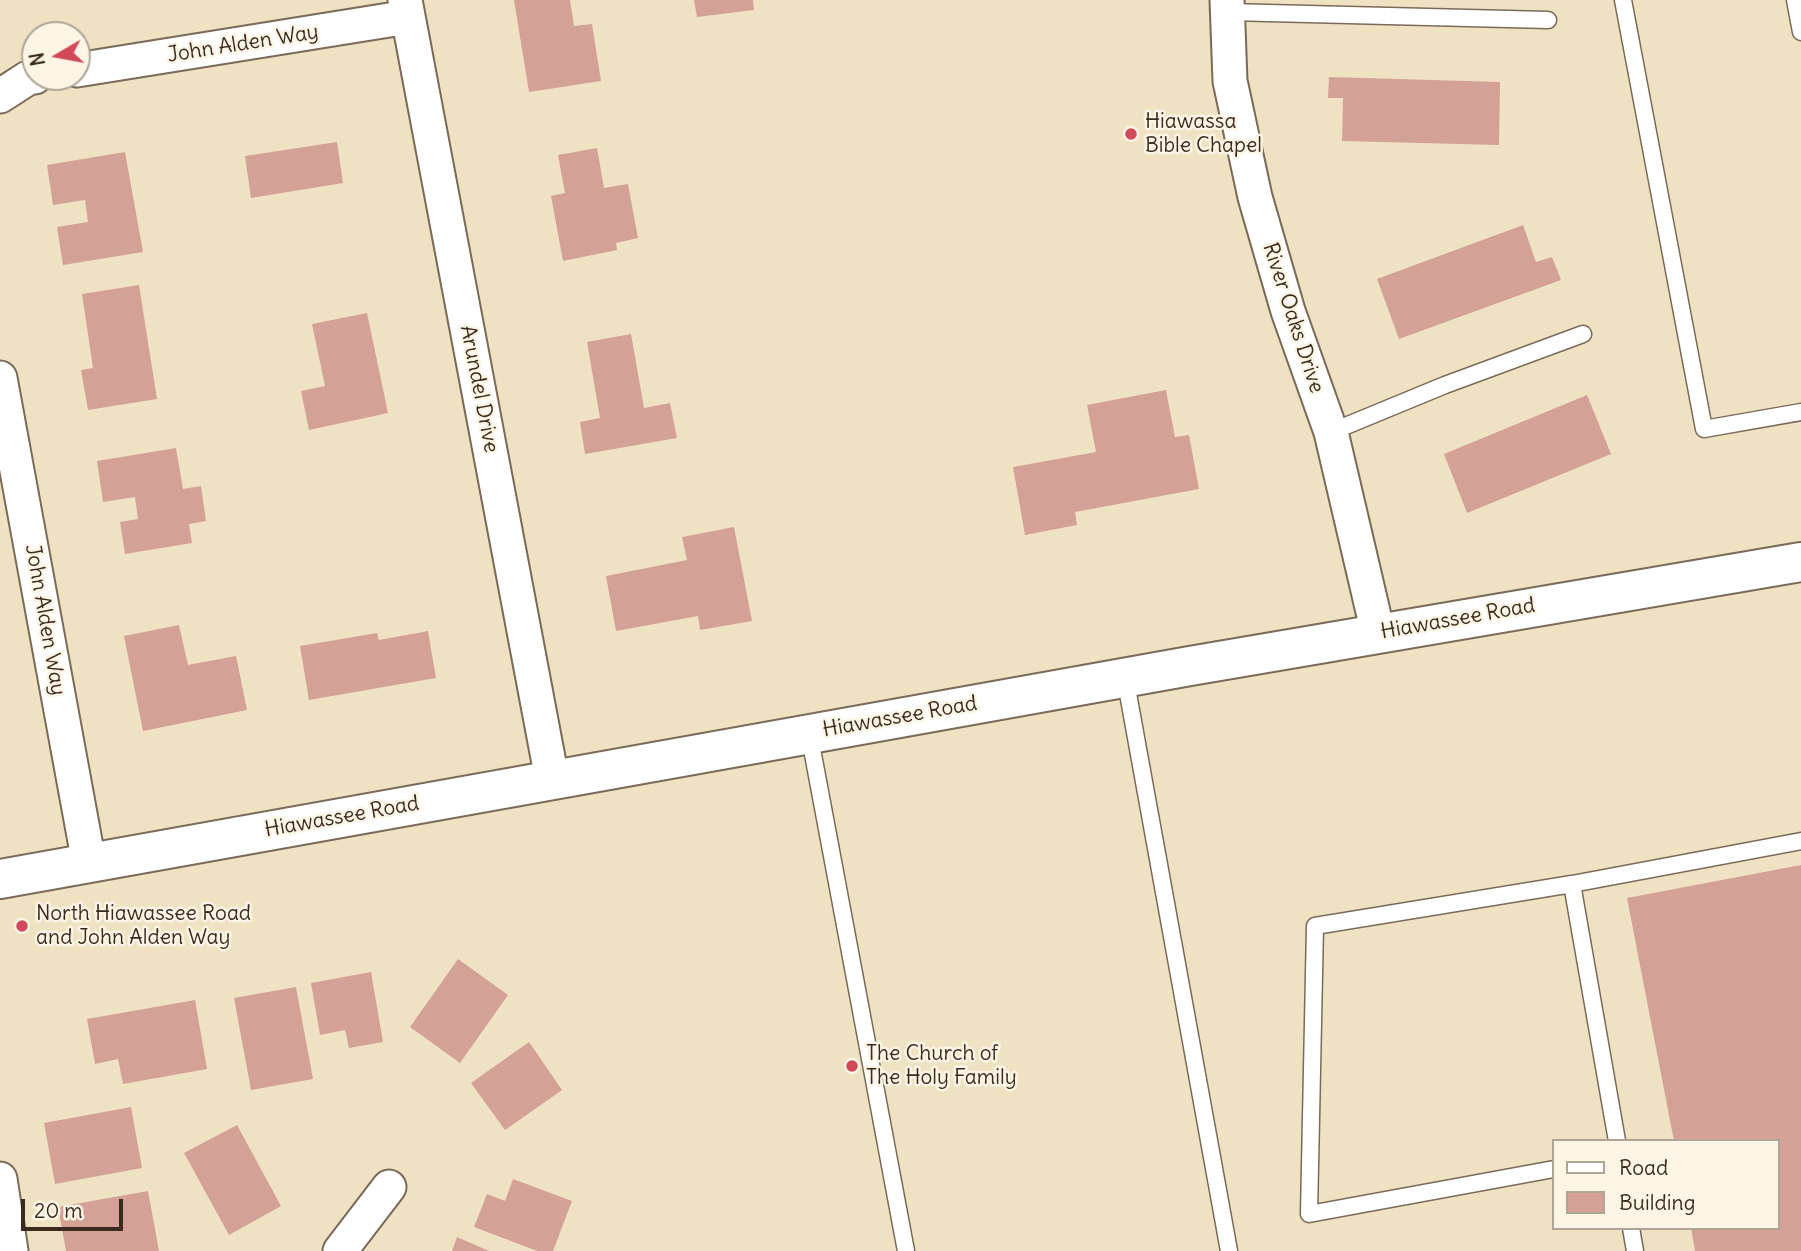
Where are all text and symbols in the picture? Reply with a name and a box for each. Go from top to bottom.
street label: John Alden Way [166,20,320,68]
north arrow [21,21,91,91]
text: N [24,51,50,68]
place label: Hiawassa Bible Chapel [1145,109,1262,159]
marker: Hiawassa Bible Chapel [1123,126,1139,142]
street label: River Oaks Drive [1257,240,1329,396]
street label: Arundel Drive [454,323,504,455]
street label: John Alden Way [19,543,71,697]
street label: Hiawassee Road [1379,593,1537,645]
street label: Hiawassee Road [821,691,979,743]
street label: Hiawassee Road [263,791,421,843]
place label: North Hiawassee Road and John Alden Way [36,901,251,951]
marker: North Hiawassee Road and John Alden Way [14,918,30,934]
place label: The Church of The Holy Family [866,1041,1017,1091]
marker: The Church of The Holy Family [844,1058,860,1074]
legend [1552,1139,1780,1230]
text: Road [1619,1154,1668,1181]
scale bar [24,1184,126,1228]
text: Building [1619,1189,1695,1216]
text: 20 m [34,1197,83,1224]

